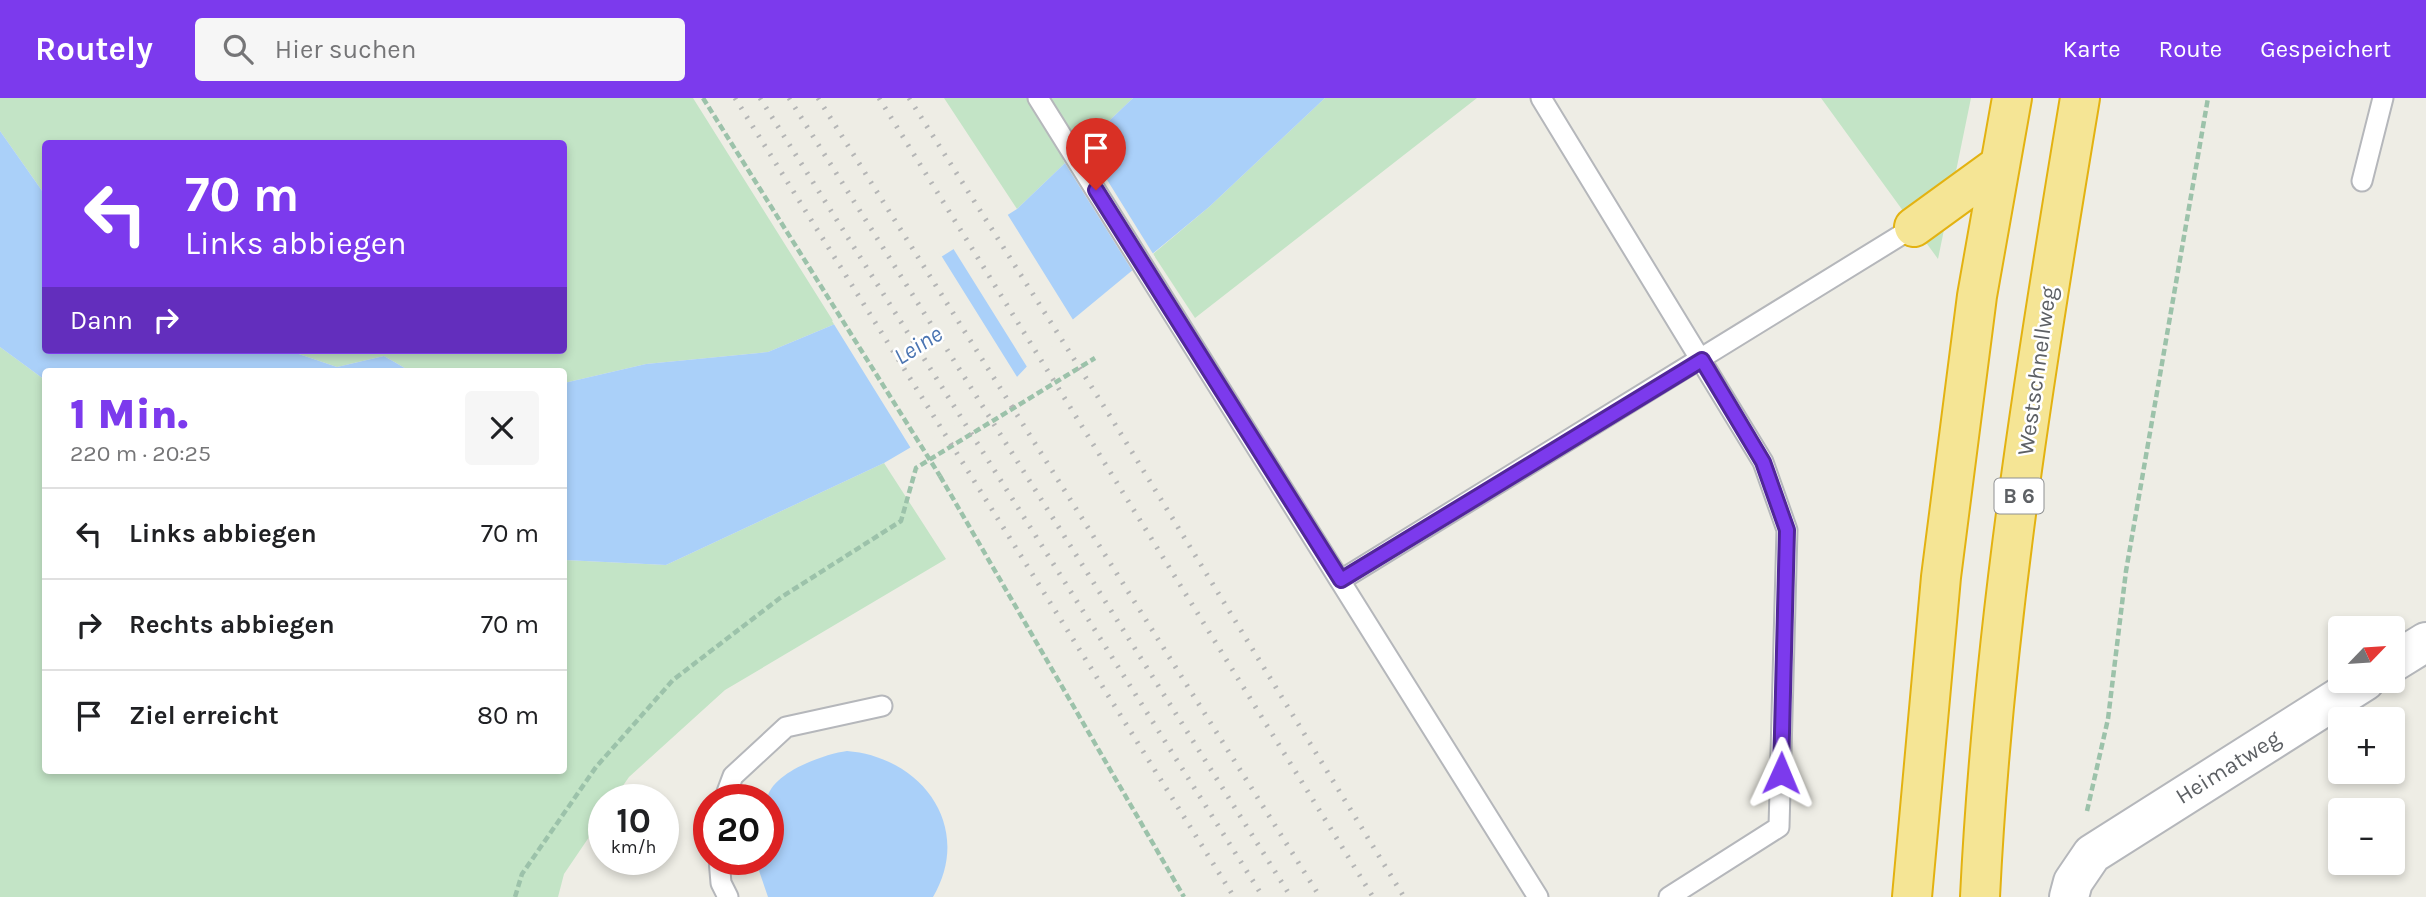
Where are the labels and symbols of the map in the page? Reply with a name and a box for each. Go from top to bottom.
pin [1066,118,1126,190]
street label: Westschnellweg [2012,285,2062,457]
water label: Leine [889,319,947,371]
road number: B 6 [1994,478,2044,514]
north arrow [2328,616,2404,693]
street label: Heimatweg [2171,724,2285,810]
position arrow [1744,736,1818,810]
speed limit sign: 20 [693,784,784,875]

